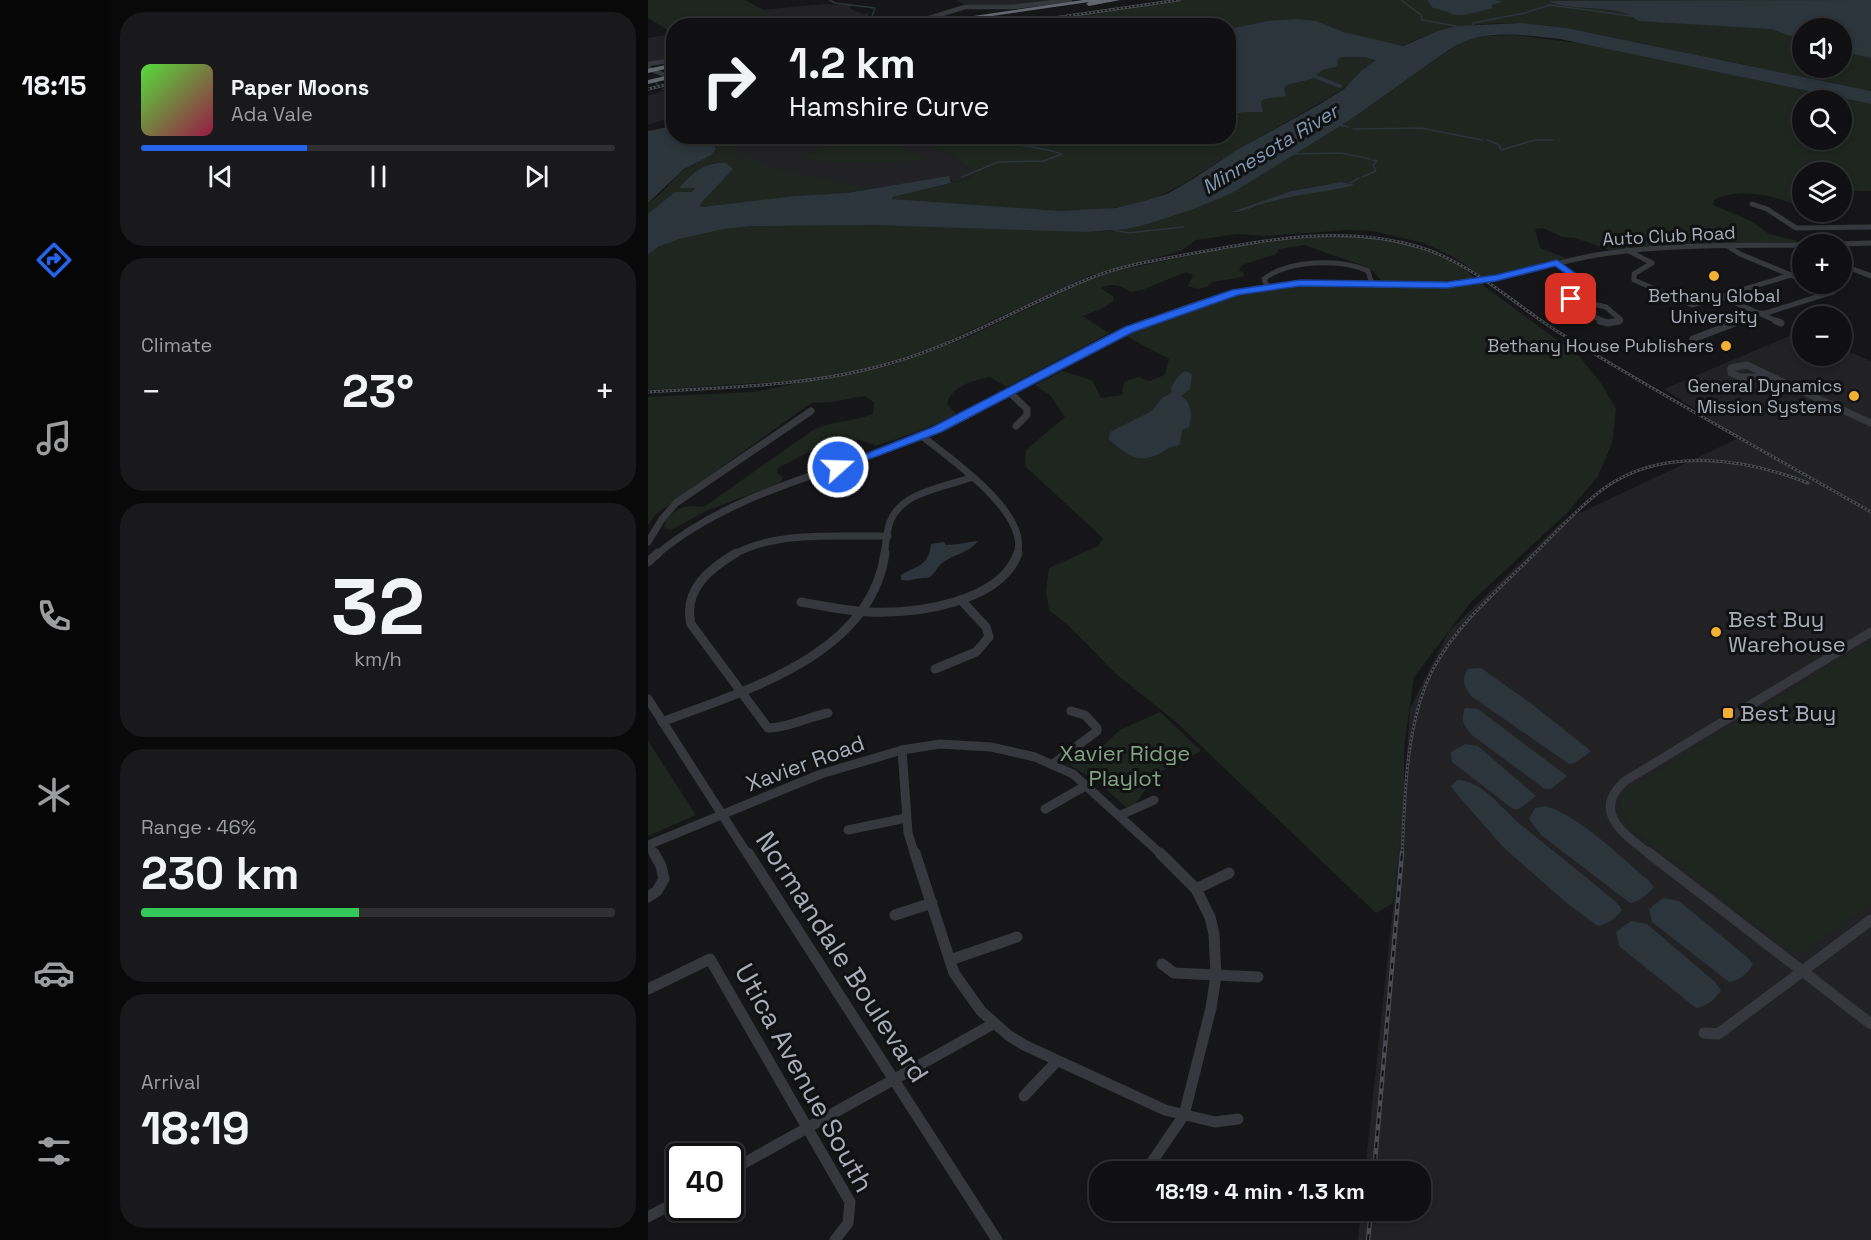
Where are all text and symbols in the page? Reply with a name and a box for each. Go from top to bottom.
map controls [1792,18,1852,366]
button: sound [1792,18,1852,78]
text: 1.2 km [789,37,916,90]
icon: right [690,42,768,120]
text: 18:15 [22,68,86,103]
text: Paper Moons [231,73,369,101]
text: Hamshire Curve [789,89,990,124]
button: search [1792,90,1852,150]
water label: Minnesota River [1197,97,1345,200]
text: Ada Vale [231,101,313,127]
icon: previous [204,160,237,193]
icon: pause [362,160,395,193]
icon: next [520,160,553,193]
button: layers [1792,162,1852,222]
street label: Auto Club Road [1602,221,1736,250]
button: + [1792,234,1852,294]
icon: directions [33,239,75,281]
marker: Bethany Global University [1707,269,1721,283]
pin [1545,273,1596,324]
icon: arrive [1554,282,1587,315]
place label: Bethany Global University [1648,284,1780,328]
button: − [1792,306,1852,366]
text: Climate [141,332,212,358]
place label: Bethany House Publishers [1487,334,1714,357]
marker: Bethany House Publishers [1719,339,1733,353]
text: 23° [342,363,414,420]
text: − [141,371,161,413]
text: + [595,371,615,413]
place label: General Dynamics Mission Systems [1687,374,1842,418]
marker: General Dynamics Mission Systems [1847,389,1861,403]
icon: music [33,417,75,459]
position arrow [806,435,870,499]
text: 32 [331,557,425,657]
icon: phone [33,595,75,637]
place label: Best Buy Warehouse [1728,605,1846,658]
marker: Best Buy Warehouse [1709,625,1723,639]
text: km/h [354,646,402,672]
place label: Best Buy [1740,699,1836,727]
marker: Best Buy [1721,706,1735,720]
street label: Xavier Road [742,729,868,797]
park label: Xavier Ridge Playlot [1060,739,1190,792]
icon: climate [33,774,75,816]
text: Range · 46% [141,814,256,840]
street label: Normandale Boulevard [748,825,937,1089]
text: 230 km [141,845,300,902]
icon: car [33,952,75,994]
street label: Utica Avenue South [727,957,882,1198]
text: Arrival [141,1069,200,1095]
text: 18:19 [141,1100,250,1157]
icon: filters [33,1130,75,1172]
speed limit sign: 40 [666,1143,744,1221]
text: 18:19 · 4 min · 1.3 km [1155,1177,1365,1205]

